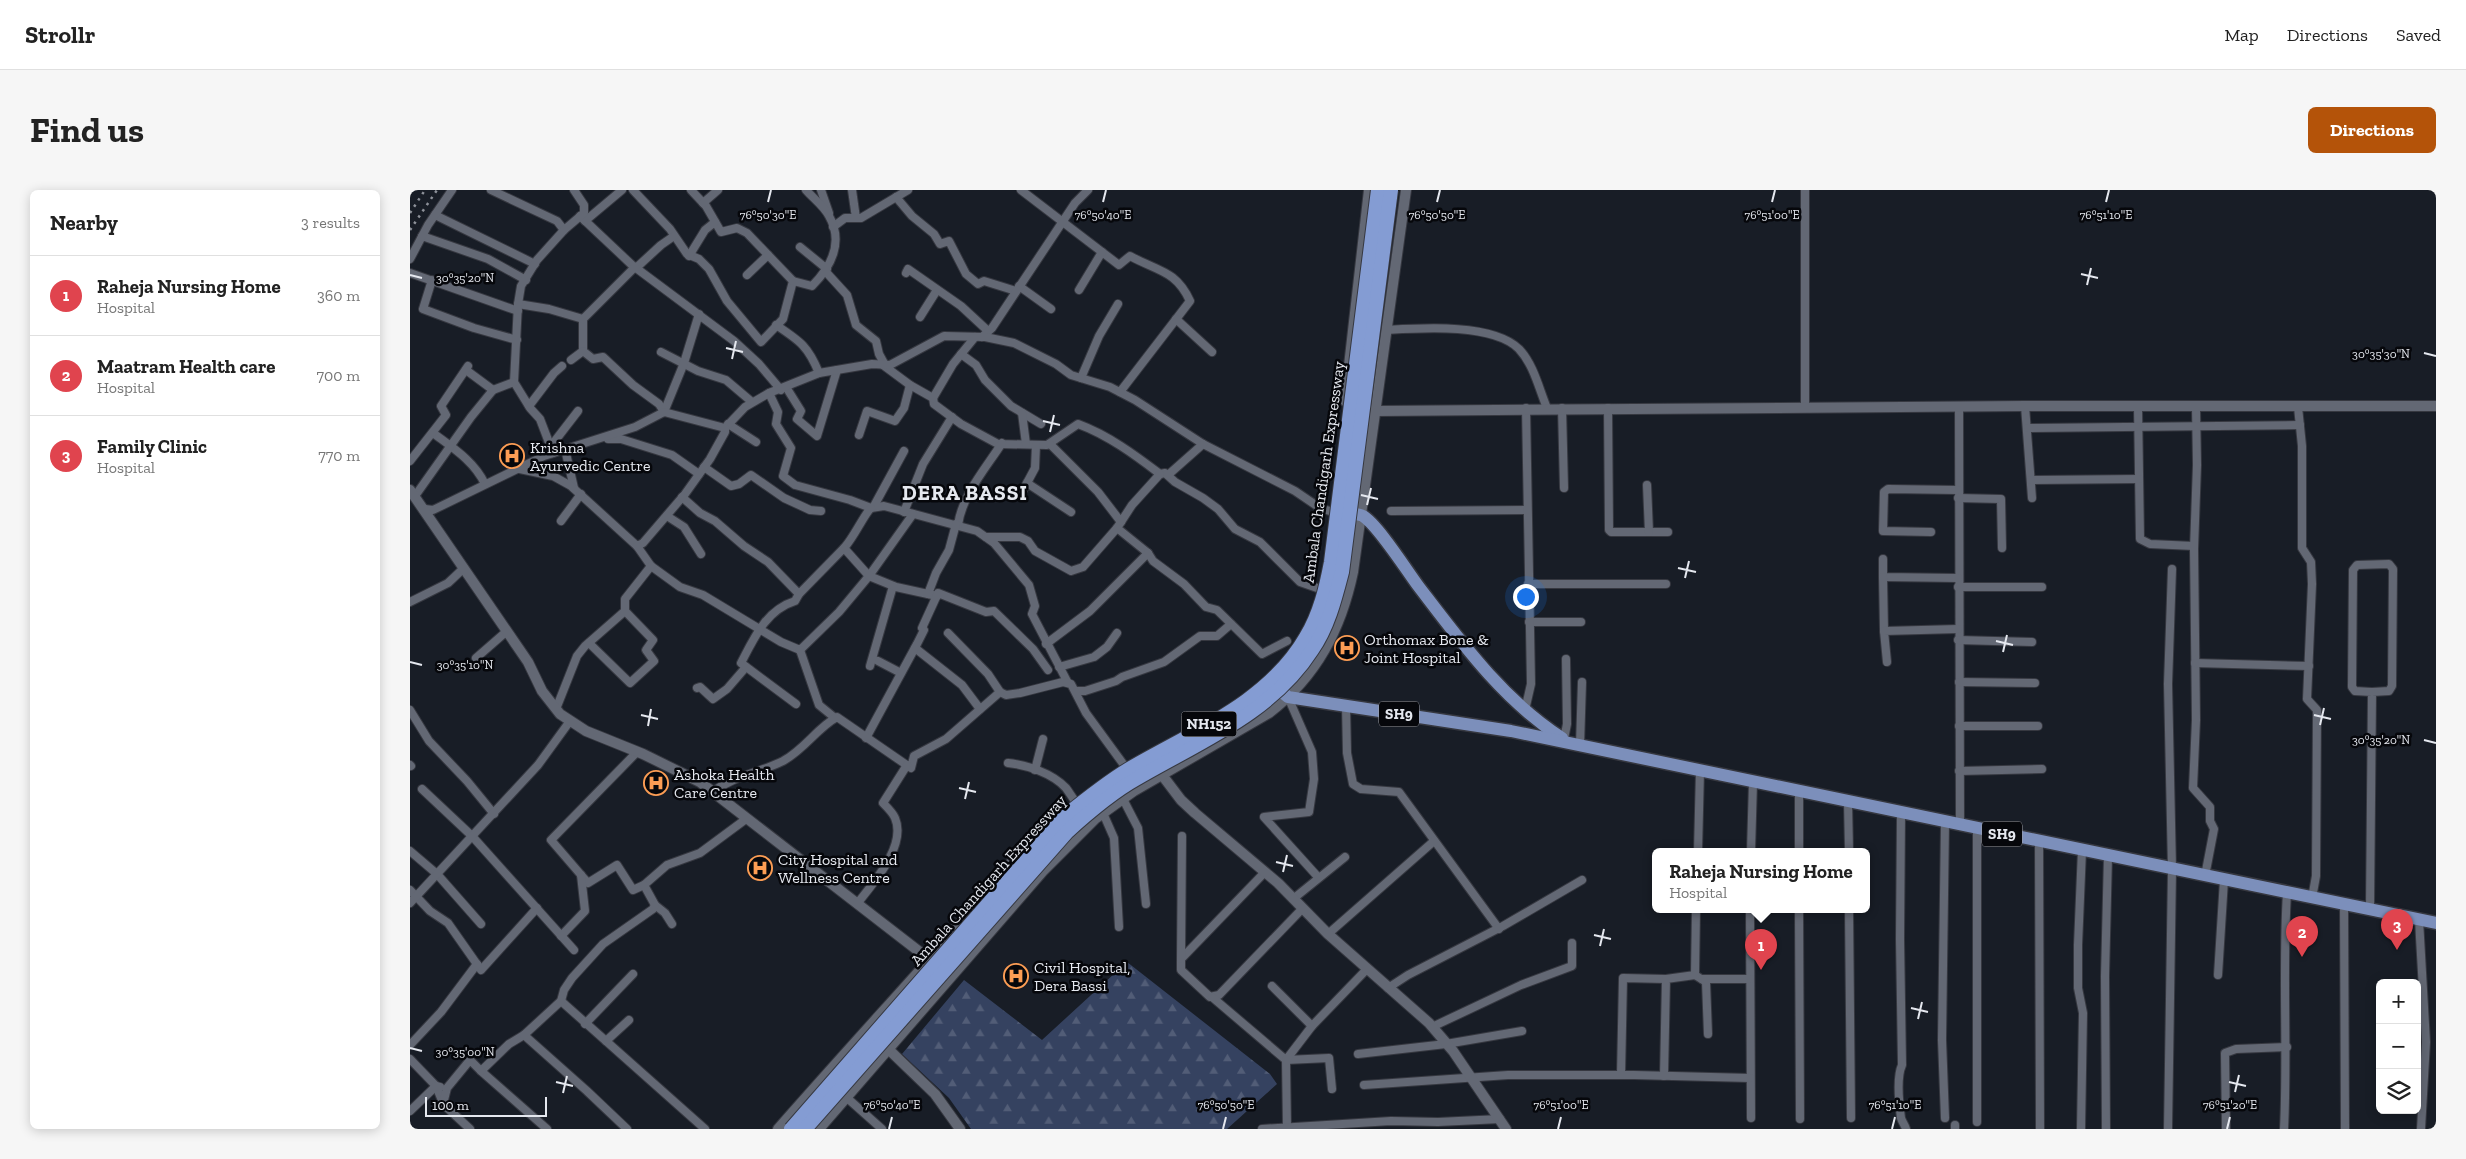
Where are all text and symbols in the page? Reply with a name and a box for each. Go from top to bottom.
text: Strollr [25,20,95,49]
text: Map [2224,24,2259,46]
text: Directions [2287,24,2368,46]
text: Saved [2396,24,2441,46]
button: Directions [2308,107,2436,153]
text: Find us [30,109,144,151]
text: 76°50'30"E [740,208,796,222]
text: 76°50'40"E [1075,208,1131,222]
text: 76°50'50"E [1409,208,1465,222]
text: 76°51'00"E [1745,208,1799,222]
text: 76°51'10"E [2080,208,2132,222]
text: Nearby [50,210,118,235]
text: 3 results [301,213,360,232]
text: 30°35'20"N [436,271,494,285]
text: Raheja Nursing Home [97,275,281,298]
text: 1 [63,286,69,305]
text: 360 m [317,286,360,305]
text: Hospital [97,298,155,317]
text: 30°35'30"N [2352,347,2410,361]
text: Maatram Health care [97,355,276,378]
street label: Ambala Chandigarh Expressway [1299,359,1349,584]
text: 2 [62,366,70,385]
text: 700 m [317,366,360,385]
text: Hospital [97,378,155,397]
text: Family Clinic [97,435,207,458]
place label: Krishna Ayurvedic Centre [530,438,650,475]
hospital icon: Krishna Ayurvedic Centre [499,443,525,469]
text: 3 [62,446,70,465]
text: 770 m [318,446,360,465]
text: Hospital [97,458,155,477]
district label: DERA BASSI [902,480,1028,505]
your location [1513,584,1539,610]
place label: Orthomax Bone & Joint Hospital [1364,630,1489,667]
hospital icon: Orthomax Bone & Joint Hospital [1334,635,1360,661]
text: 30°35'10"N [437,658,493,672]
road number: SH9 [1379,702,1419,726]
road number: NH152 [1182,712,1236,736]
text: 30°35'20"N [2352,733,2410,747]
place label: Ashoka Health Care Centre [674,765,774,802]
hospital icon: Ashoka Health Care Centre [643,770,669,796]
street label: Ambala Chandigarh Expressway [907,790,1071,970]
road number: SH9 [1982,822,2022,846]
popup [1652,848,1870,913]
place label: City Hospital and Wellness Centre [778,850,898,887]
hospital icon: City Hospital and Wellness Centre [747,855,773,881]
text: Raheja Nursing Home [1669,860,1853,883]
text: Hospital [1669,883,1727,902]
pin: 3 [2381,909,2413,950]
pin: 2 [2286,916,2318,957]
pin: 1 [1745,929,1777,970]
place label: Civil Hospital, Dera Bassi [1034,958,1130,995]
hospital icon: Civil Hospital, Dera Bassi [1003,963,1029,989]
map controls [2376,979,2421,1114]
button: + [2376,979,2421,1024]
button: − [2376,1024,2421,1069]
text: 30°35'00"N [436,1045,495,1059]
button: layers [2376,1069,2421,1114]
scale bar [425,1094,548,1117]
text: 100 m [432,1097,469,1114]
text: 76°50'40"E [864,1098,920,1112]
text: 76°50'50"E [1198,1098,1254,1112]
text: 76°51'00"E [1534,1098,1588,1112]
text: 76°51'10"E [1869,1098,1921,1112]
text: 76°51'20"E [2203,1098,2257,1112]

